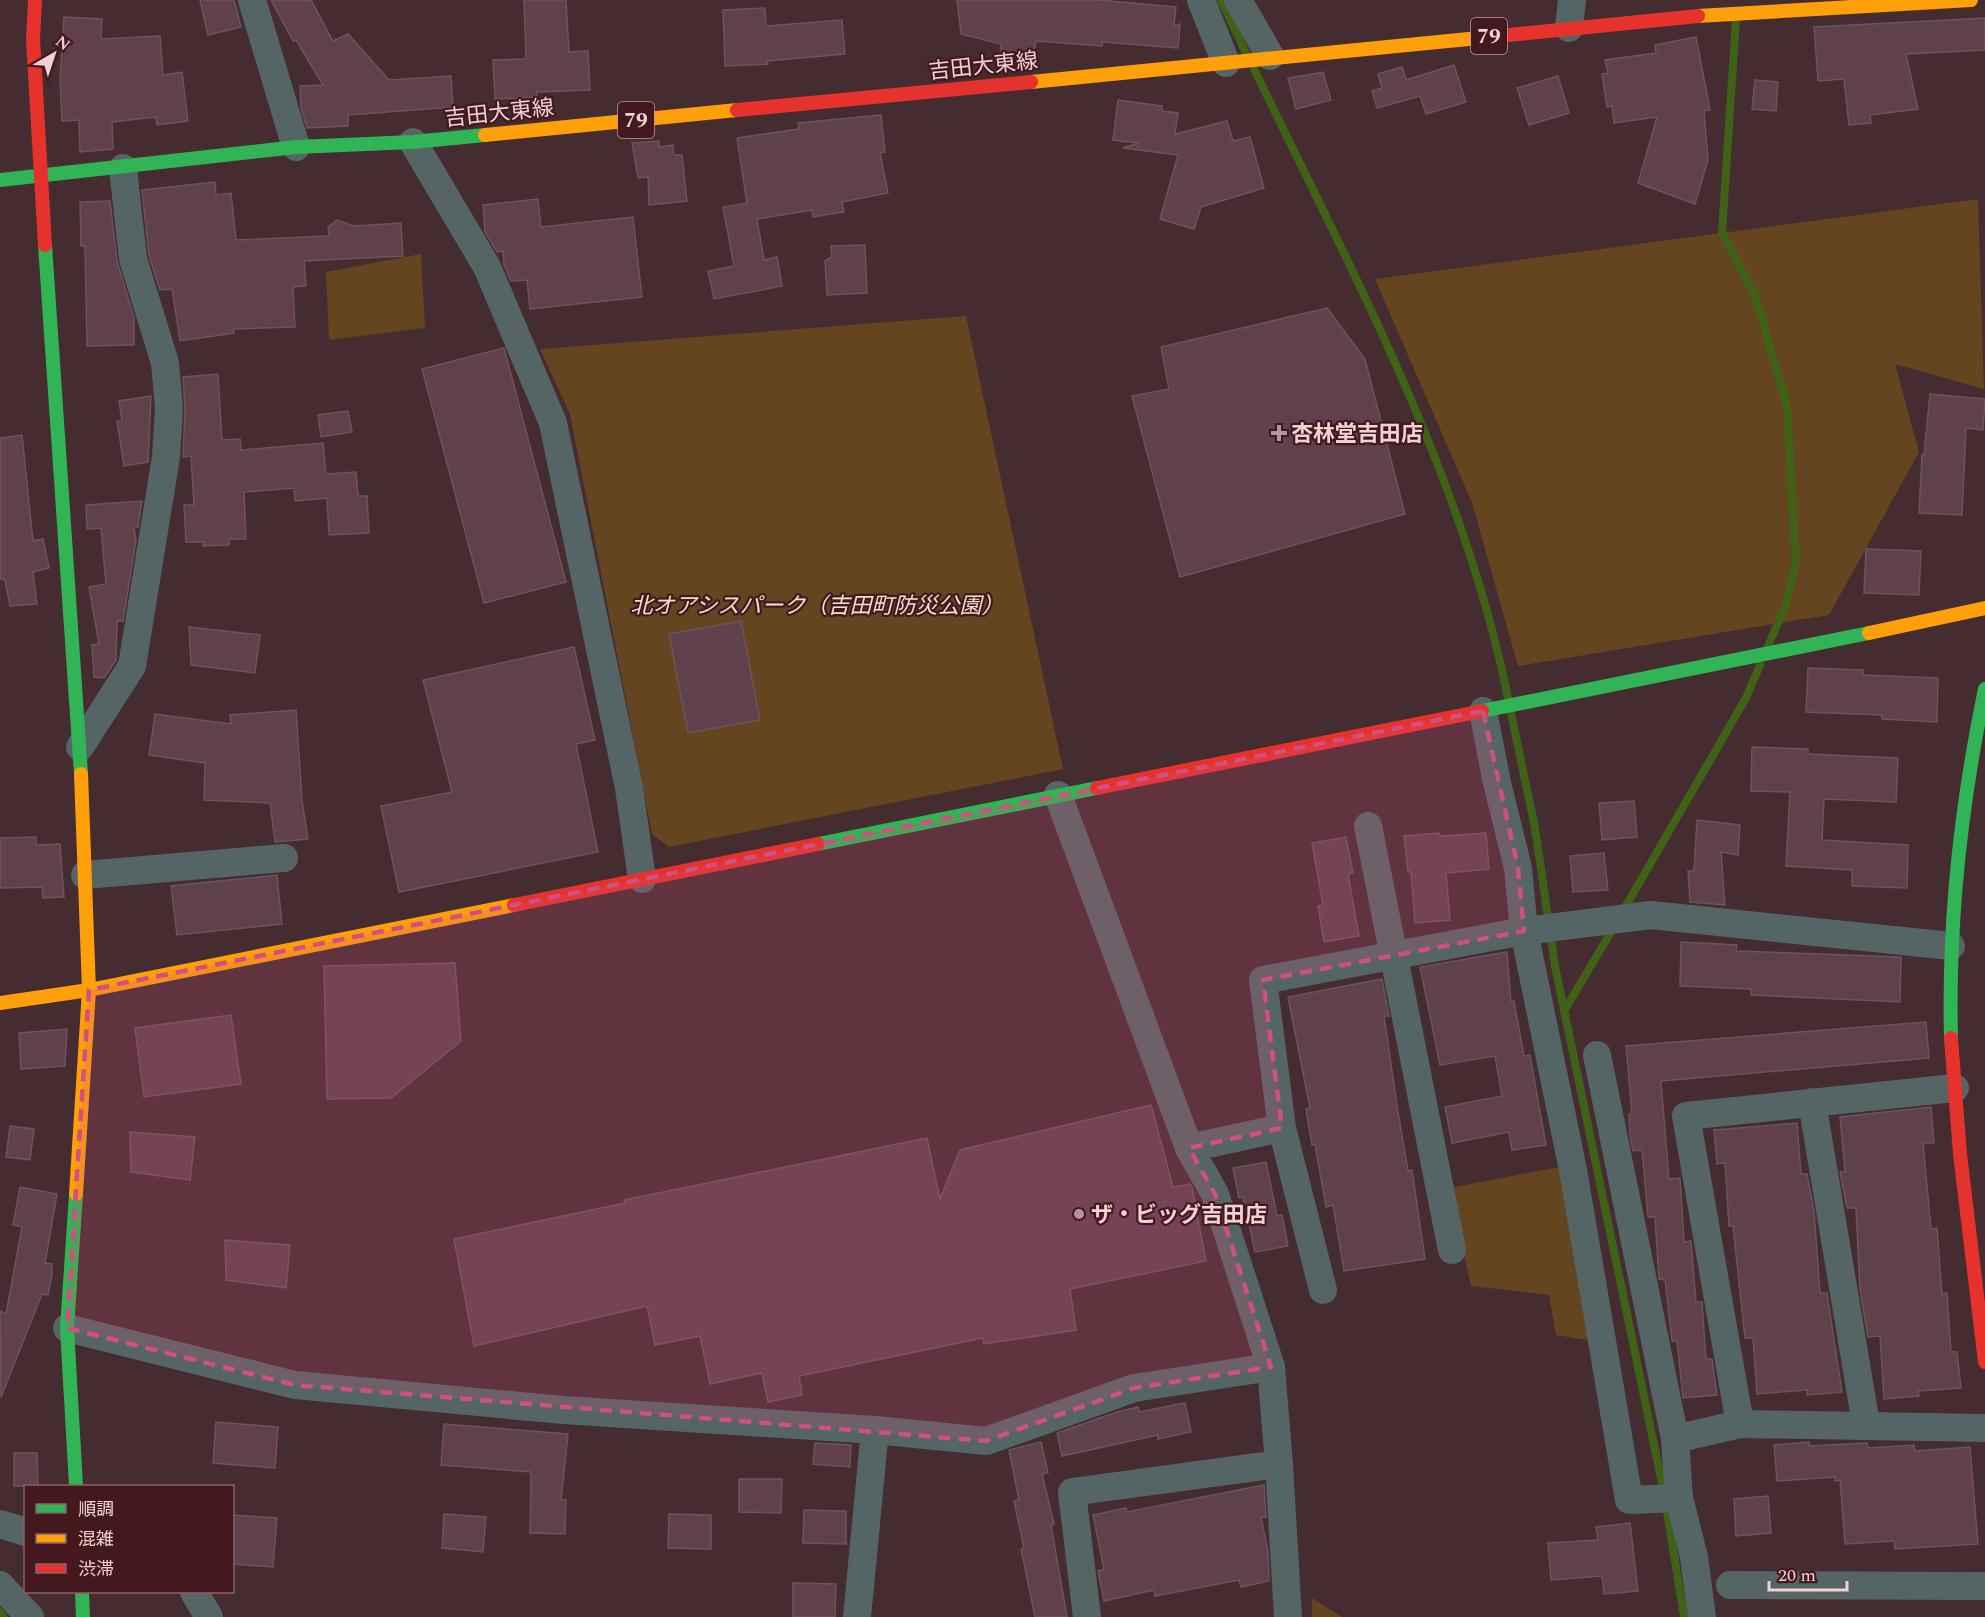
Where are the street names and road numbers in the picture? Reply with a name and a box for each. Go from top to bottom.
road number: 79 [1471,18,1507,54]
street label: 吉田大東線 [927,44,1040,89]
street label: 吉田大東線 [443,91,556,136]
road number: 79 [618,102,654,138]

